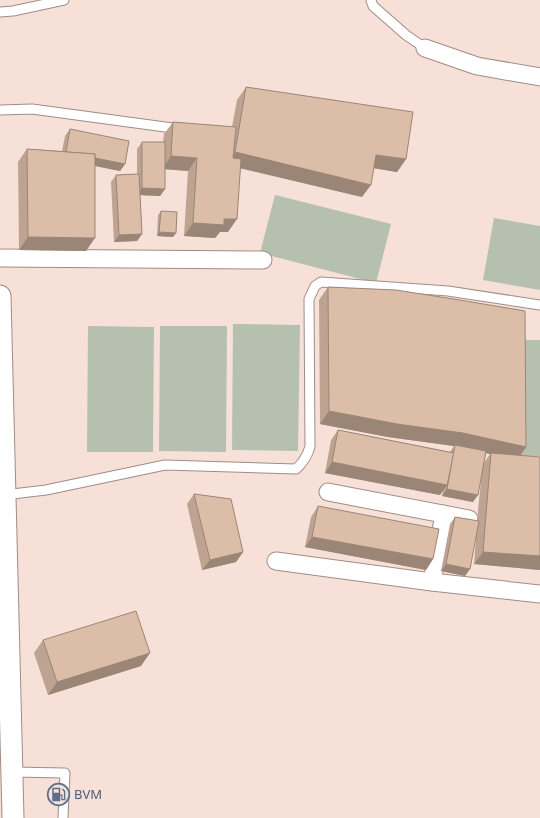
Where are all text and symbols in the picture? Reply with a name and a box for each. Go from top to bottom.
fuel station icon: BVM [46,781,72,807]
place label: BVM [74,785,102,803]

